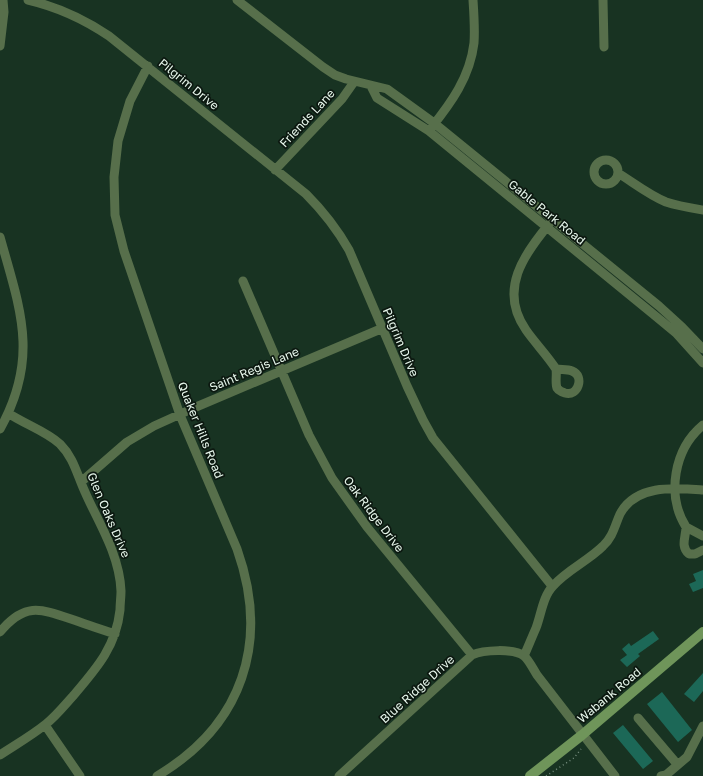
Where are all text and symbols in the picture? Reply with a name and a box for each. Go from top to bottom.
street label: Pilgrim Drive [156,55,222,113]
street label: Friends Lane [276,86,338,150]
street label: Gable Park Road [505,176,589,248]
street label: Pilgrim Drive [380,305,422,379]
street label: Saint Regis Lane [207,343,301,395]
street label: Quaker Hills Road [175,379,227,481]
street label: Glen Oaks Drive [84,470,134,560]
street label: Oak Ridge Drive [341,473,407,555]
street label: Blue Ridge Drive [377,652,457,726]
street label: Wabank Road [574,664,644,726]

